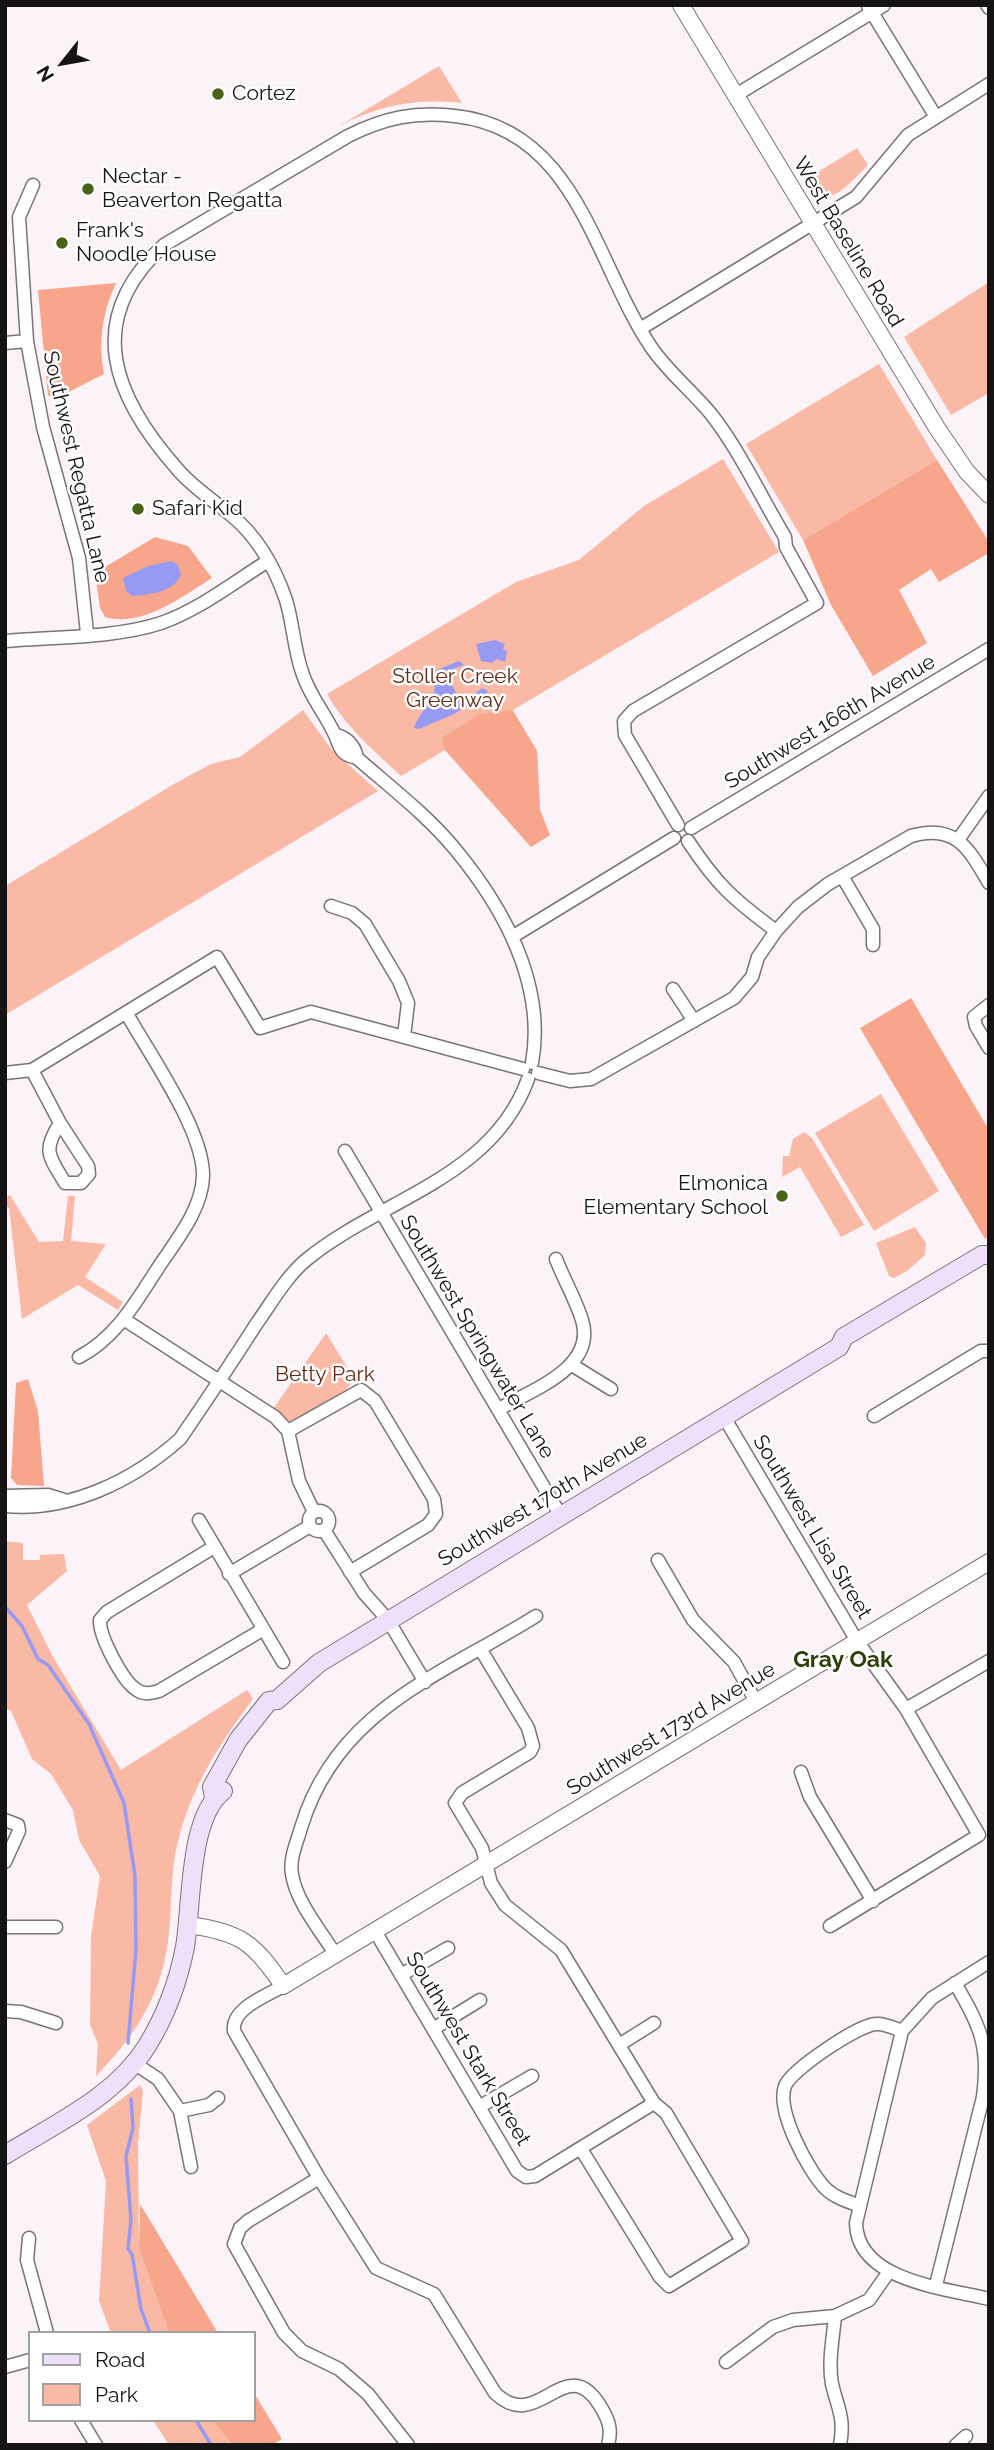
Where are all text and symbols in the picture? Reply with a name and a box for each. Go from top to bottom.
north arrow [28,28,98,98]
text: N [32,62,58,86]
place label: Cortez [232,81,296,107]
marker: Cortez [210,86,226,102]
street label: West Baseline Road [787,152,909,332]
place label: Nectar - Beaverton Regatta [102,164,282,214]
marker: Nectar - Beaverton Regatta [80,181,96,197]
place label: Frank's Noodle House [76,218,216,268]
marker: Frank's Noodle House [54,235,70,251]
street label: Southwest Regatta Lane [37,348,115,586]
place label: Safari Kid [152,496,243,522]
marker: Safari Kid [130,501,146,517]
street label: Southwest 166th Avenue [720,649,940,795]
park label: Stoller Creek Greenway [392,664,518,714]
place label: Elmonica Elementary School [584,1171,768,1221]
marker: Elmonica Elementary School [774,1188,790,1204]
street label: Southwest Springwater Lane [394,1211,560,1463]
park label: Betty Park [275,1362,375,1388]
street label: Southwest 170th Avenue [434,1428,652,1572]
street label: Southwest Lisa Street [747,1430,877,1624]
district label: Gray Oak [793,1646,893,1674]
street label: Southwest 173rd Avenue [562,1657,780,1801]
street label: Southwest Stark Street [400,1948,536,2150]
legend [28,2331,256,2422]
text: Road [95,2347,145,2372]
text: Park [95,2382,138,2407]

